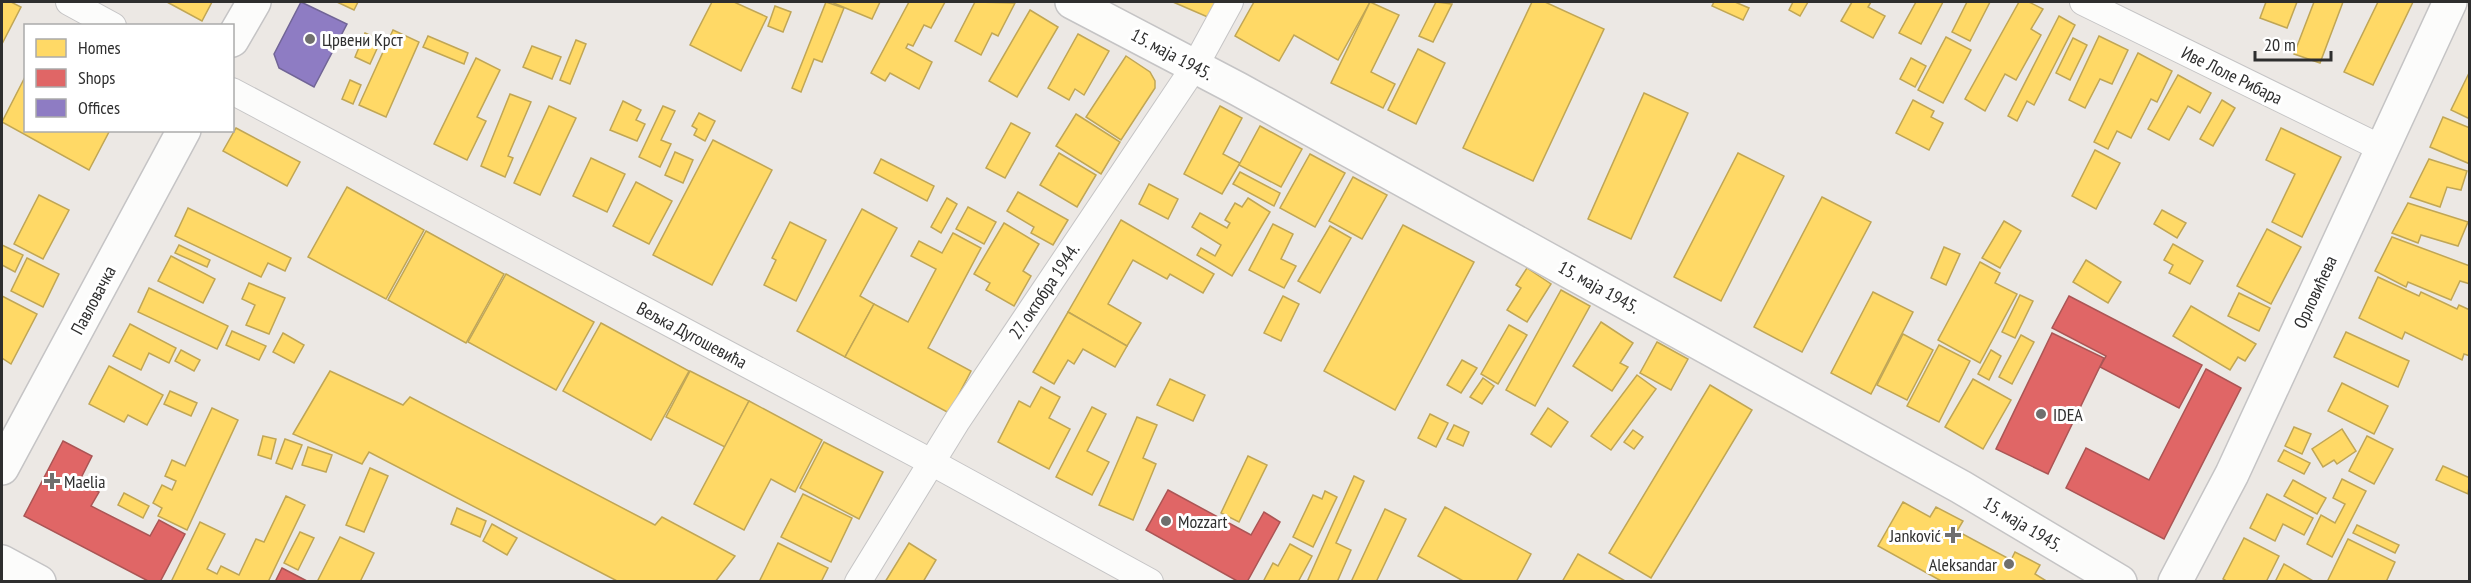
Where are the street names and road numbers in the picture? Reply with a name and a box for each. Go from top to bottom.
street label: 15. маја 1945. [1127,23,1217,85]
street label: Иве Лоле Рибара [2178,41,2286,109]
street label: 27. октобра 1944. [1004,239,1084,343]
street label: Орловићева [2288,252,2342,332]
street label: 15. маја 1945. [1554,255,1644,319]
street label: Павловачка [65,262,121,338]
street label: Вељка Дугошевића [633,296,751,374]
street label: 15. маја 1945. [1979,491,2067,557]

